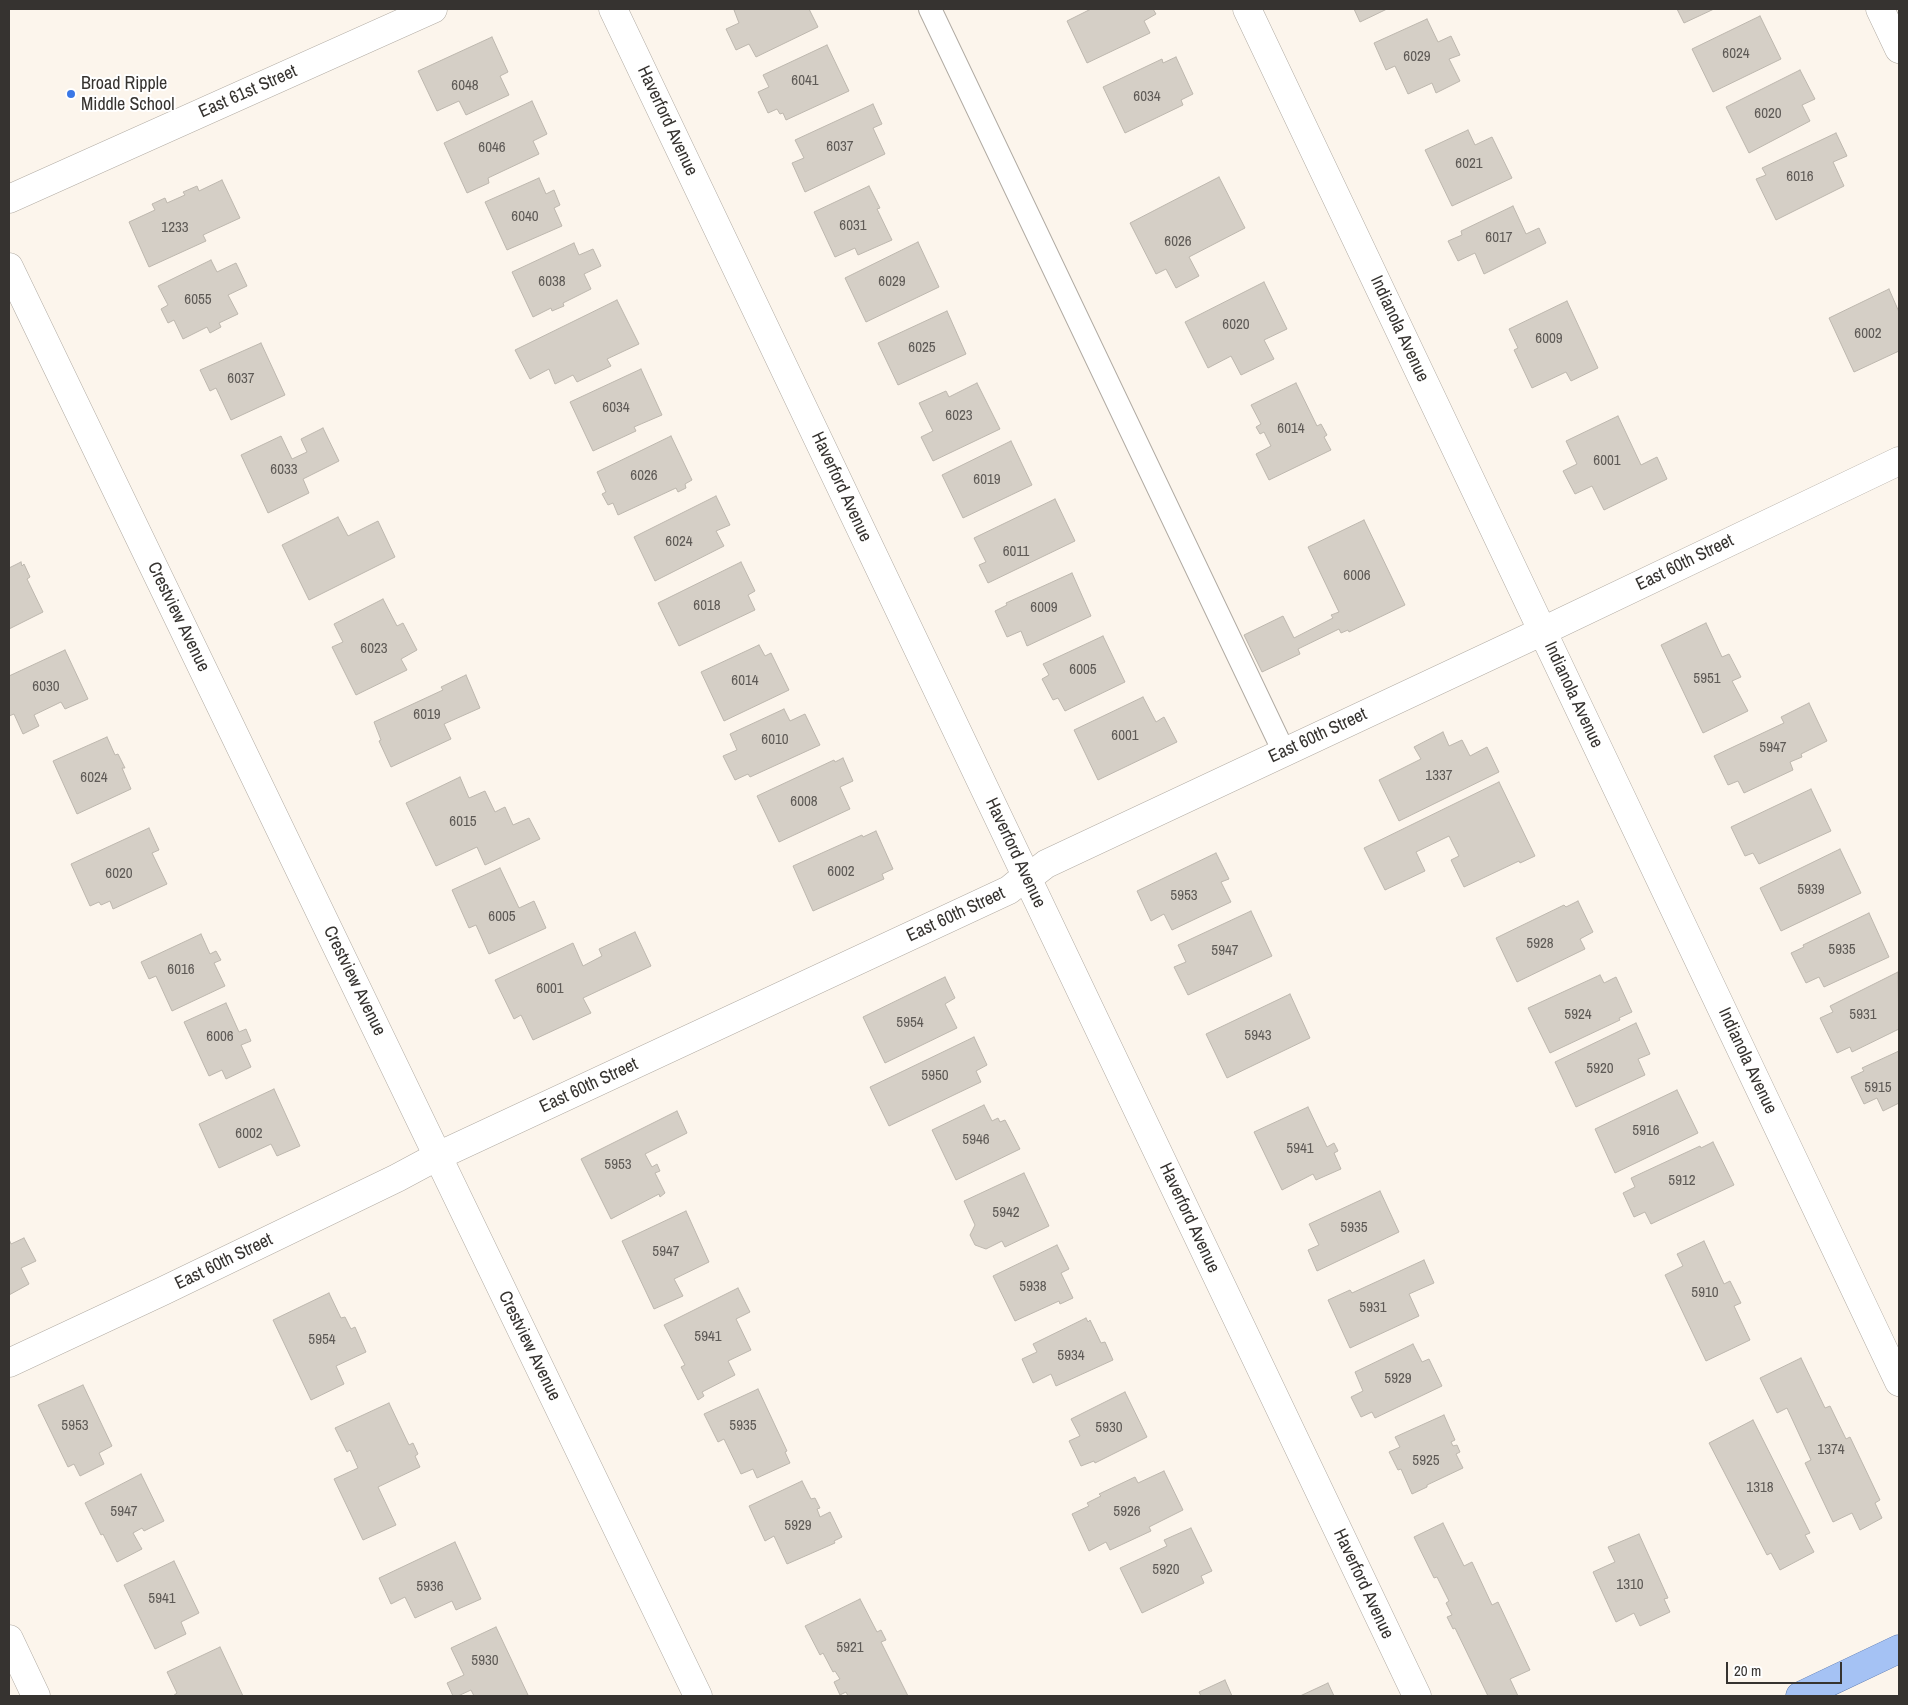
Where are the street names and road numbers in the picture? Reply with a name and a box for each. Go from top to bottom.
street label: East 61st Street [196,61,300,123]
street label: Haverford Avenue [632,63,702,179]
street label: Indianola Avenue [1365,272,1433,386]
street label: Haverford Avenue [806,429,876,545]
street label: East 60th Street [1633,530,1737,596]
street label: Crestview Avenue [142,559,214,675]
street label: Indianola Avenue [1539,638,1607,752]
street label: East 60th Street [1265,704,1371,768]
street label: Haverford Avenue [980,795,1050,911]
street label: East 60th Street [903,883,1009,947]
street label: Crestview Avenue [318,923,390,1039]
street label: Indianola Avenue [1713,1004,1781,1118]
street label: East 60th Street [536,1054,642,1118]
street label: Haverford Avenue [1154,1160,1224,1276]
street label: East 60th Street [172,1229,276,1295]
street label: Crestview Avenue [493,1288,565,1404]
street label: Haverford Avenue [1328,1526,1398,1642]

